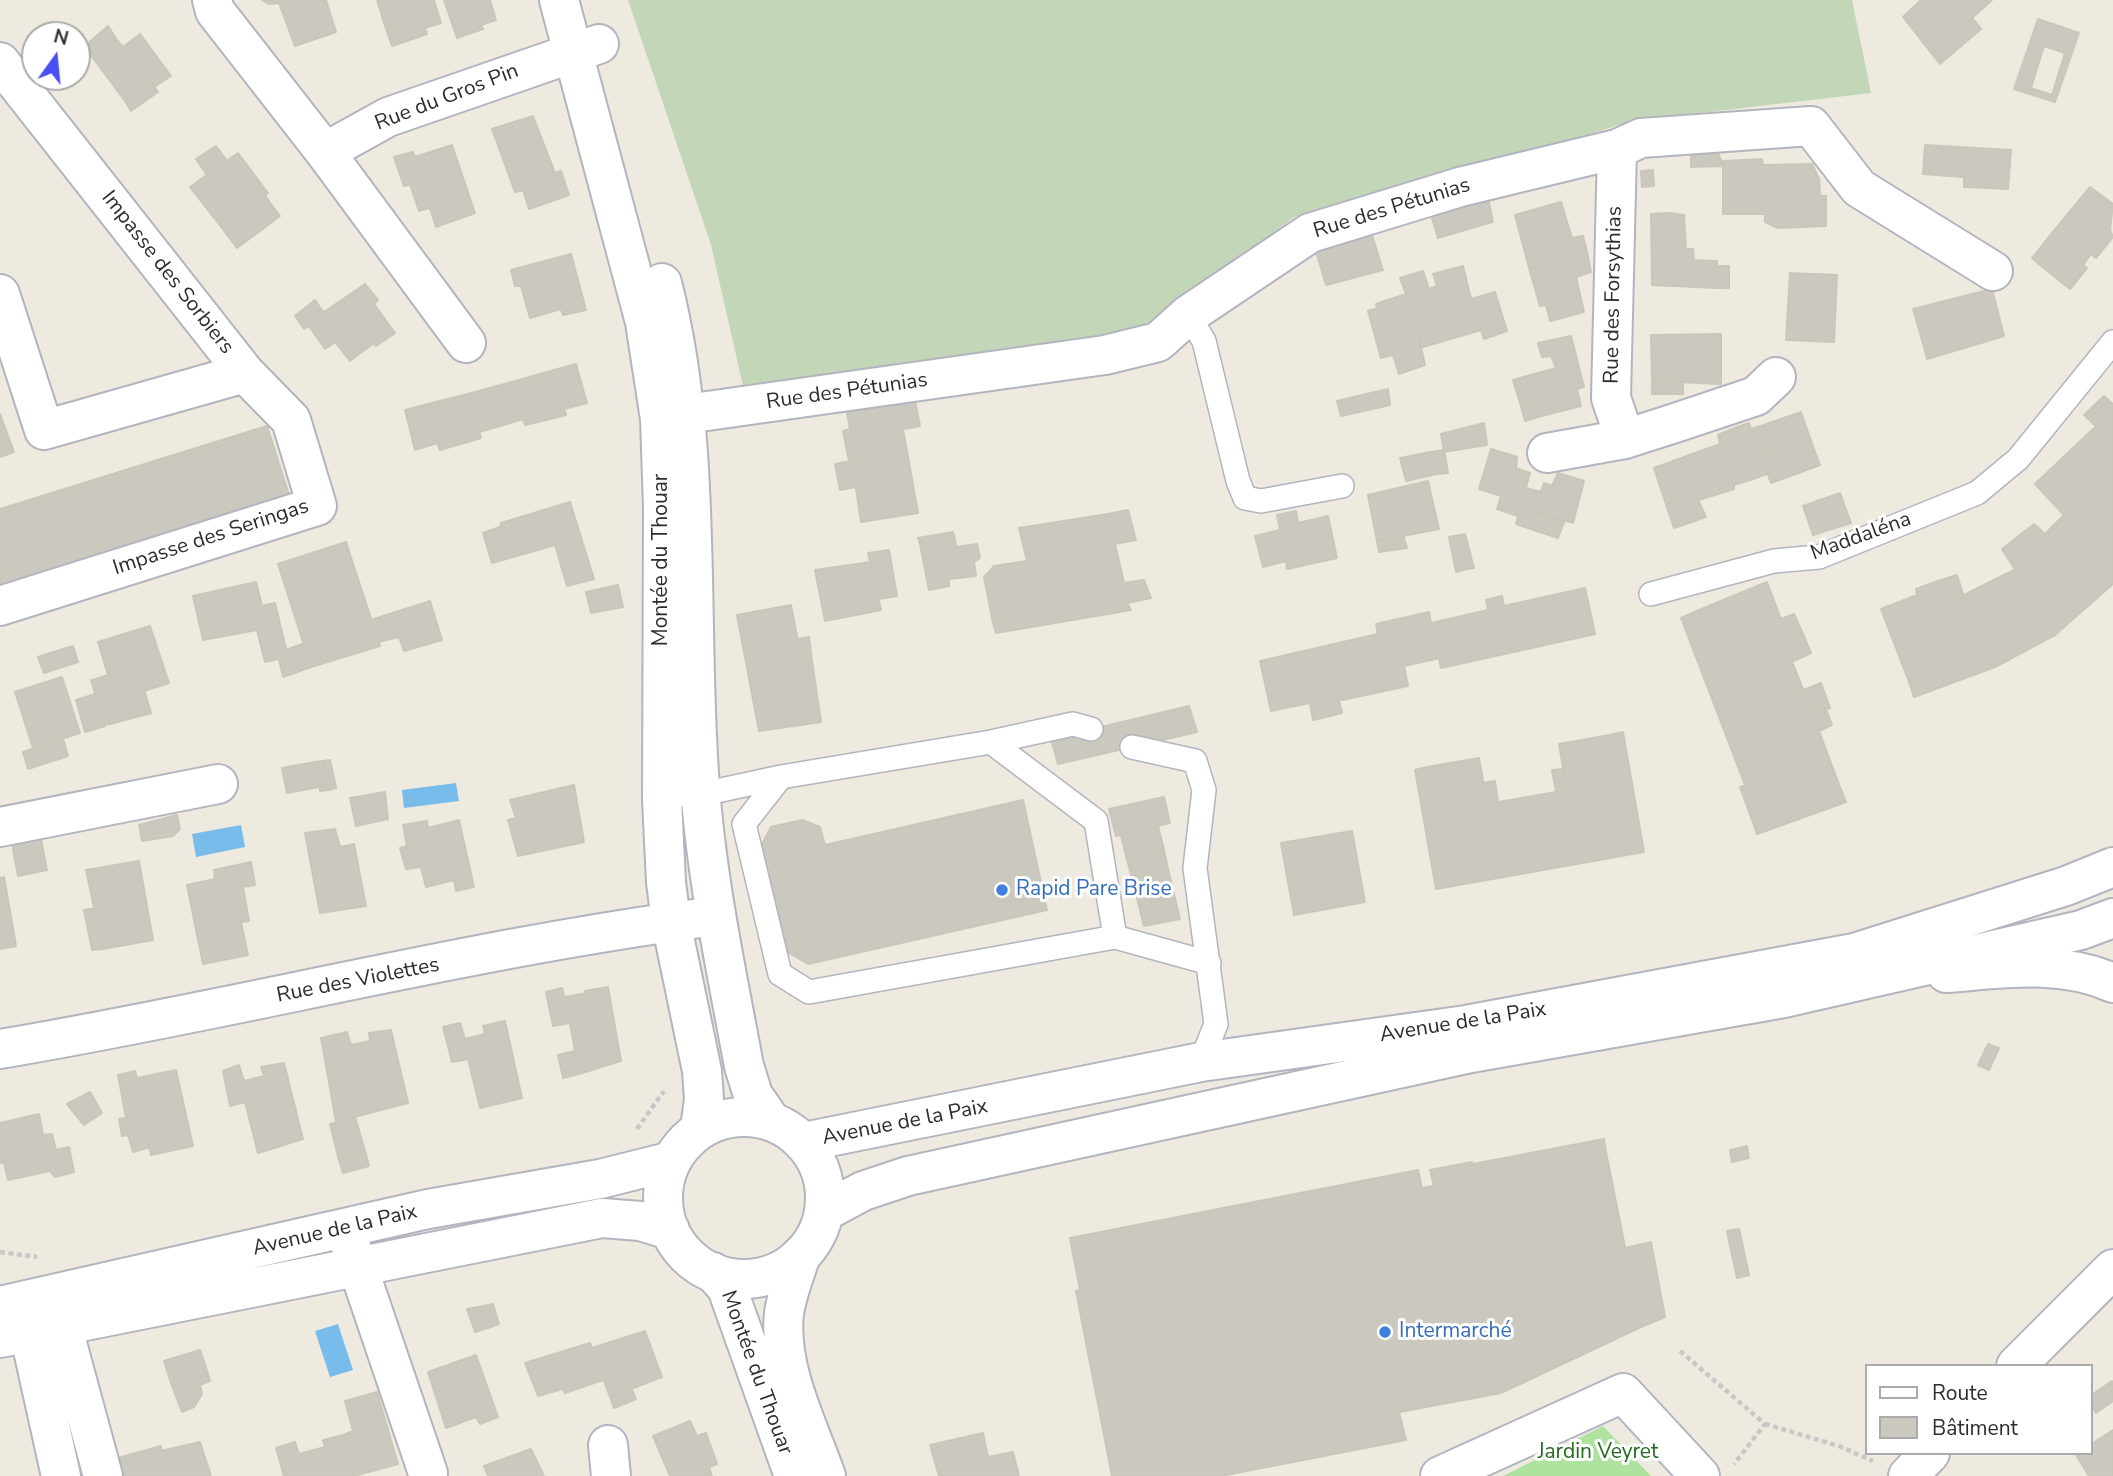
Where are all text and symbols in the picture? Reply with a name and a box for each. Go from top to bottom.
north arrow [21,21,91,91]
text: N [51,23,71,52]
street label: Rue du Gros Pin [372,59,522,137]
street label: Rue des Pétunias [1311,173,1473,245]
street label: Impasse des Sorbiers [95,186,239,360]
street label: Rue des Forsythias [1600,206,1628,384]
street label: Rue des Pétunias [765,368,929,416]
street label: Montée du Thouar [649,474,675,646]
street label: Impasse des Seringas [110,494,312,582]
street label: Maddaléna [1807,507,1915,567]
place label: Rapid Pare Brise [1016,877,1172,903]
marker: Rapid Pare Brise [994,882,1010,898]
street label: Rue des Violettes [275,953,441,1009]
street label: Avenue de la Paix [1378,997,1548,1049]
street label: Avenue de la Paix [820,1095,990,1151]
street label: Avenue de la Paix [250,1200,420,1262]
street label: Montée du Thouar [715,1288,797,1458]
place label: Intermarché [1399,1319,1512,1345]
marker: Intermarché [1377,1324,1393,1340]
legend [1864,1364,2092,1455]
text: Route [1932,1379,1988,1407]
text: Bâtiment [1932,1414,2018,1442]
park label: Jardin Veyret [1538,1440,1658,1466]

